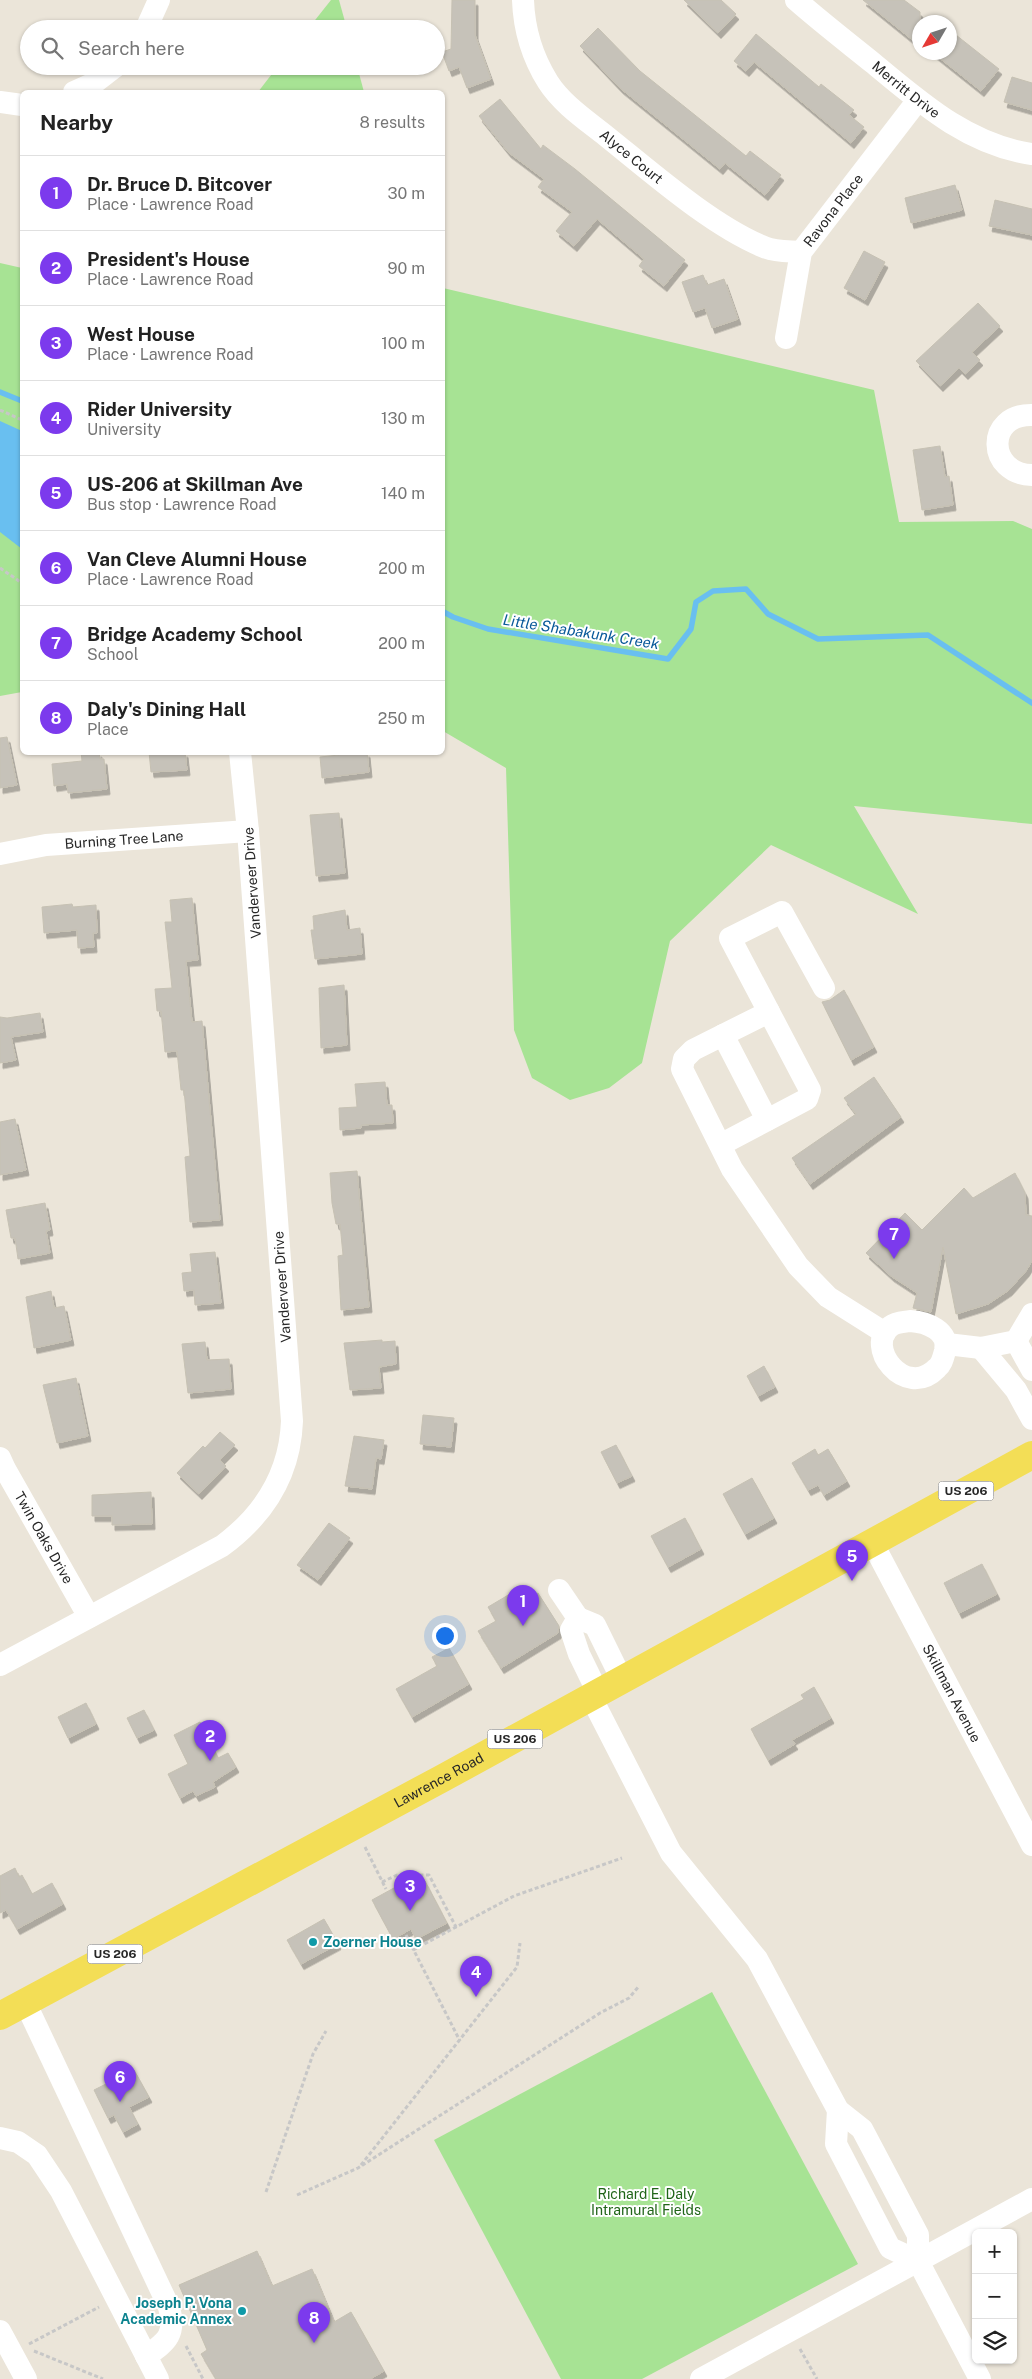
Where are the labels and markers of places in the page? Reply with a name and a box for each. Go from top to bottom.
pin: 7 [878,1218,910,1259]
pin: 5 [836,1540,868,1581]
pin: 1 [507,1585,539,1626]
pin: 2 [194,1720,226,1761]
pin: 3 [394,1870,426,1911]
place label: Zoerner House [323,1934,422,1950]
marker: Zoerner House [307,1936,319,1948]
pin: 4 [460,1956,492,1997]
pin: 6 [104,2061,136,2102]
place label: Joseph P. Vona Academic Annex [120,2295,232,2327]
pin: 8 [298,2302,330,2343]
marker: Joseph P. Vona Academic Annex [236,2305,248,2317]

